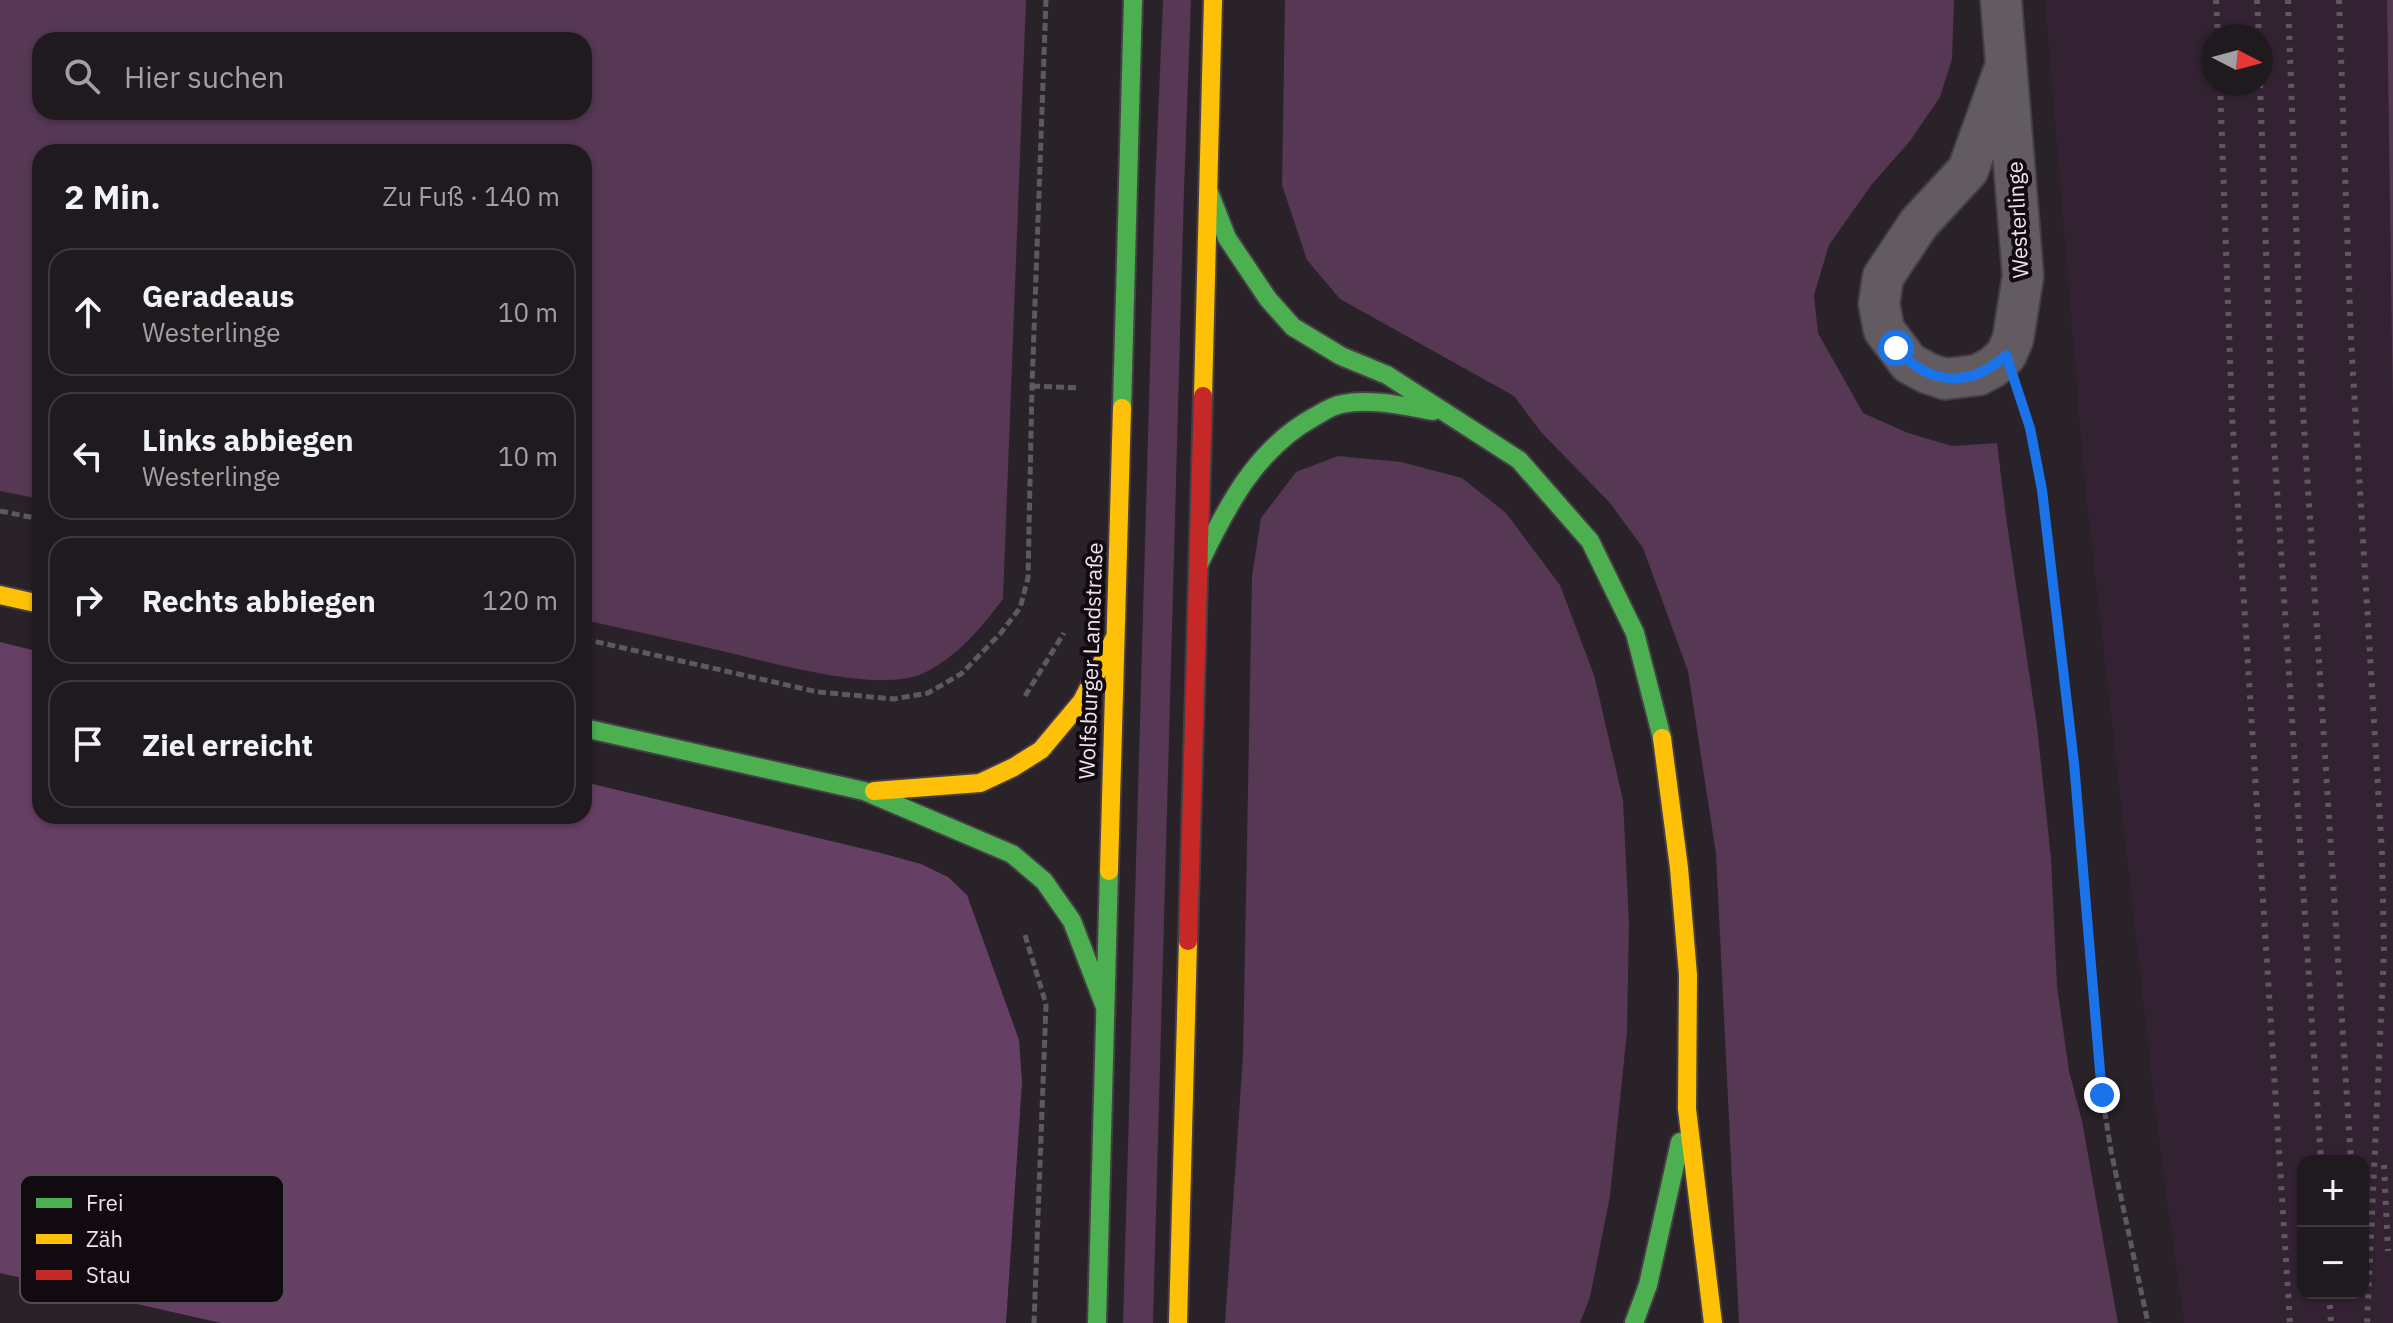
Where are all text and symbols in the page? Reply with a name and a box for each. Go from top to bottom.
north arrow [2201,24,2273,96]
search box [32,32,592,120]
icon: search [60,54,104,98]
text: Hier suchen [124,57,285,96]
street label: Westerlinge [1999,161,2035,279]
text: 2 Min. [64,174,161,218]
text: Zu Fuß · 140 m [382,179,560,213]
text: Geradeaus [142,276,294,315]
icon: ahead [66,290,110,334]
text: 10 m [498,295,558,329]
text: Westerlinge [142,315,281,349]
route start [1878,330,1914,366]
text: Links abbiegen [142,420,354,459]
icon: left [66,434,110,478]
text: 10 m [498,439,558,473]
text: Westerlinge [142,459,281,493]
street label: Wolfsburger Landstraße [1071,542,1109,780]
icon: right [66,578,110,622]
text: Rechts abbiegen [142,581,376,620]
text: 120 m [482,583,558,617]
icon: arrive [66,722,110,766]
text: Ziel erreicht [142,725,313,764]
route end [2084,1077,2120,1113]
map controls [2297,1155,2369,1299]
button: + [2297,1155,2369,1227]
legend [20,1175,284,1303]
text: Frei [86,1188,123,1217]
text: Zäh [86,1224,123,1253]
button: − [2297,1227,2369,1299]
text: Stau [86,1260,131,1289]

